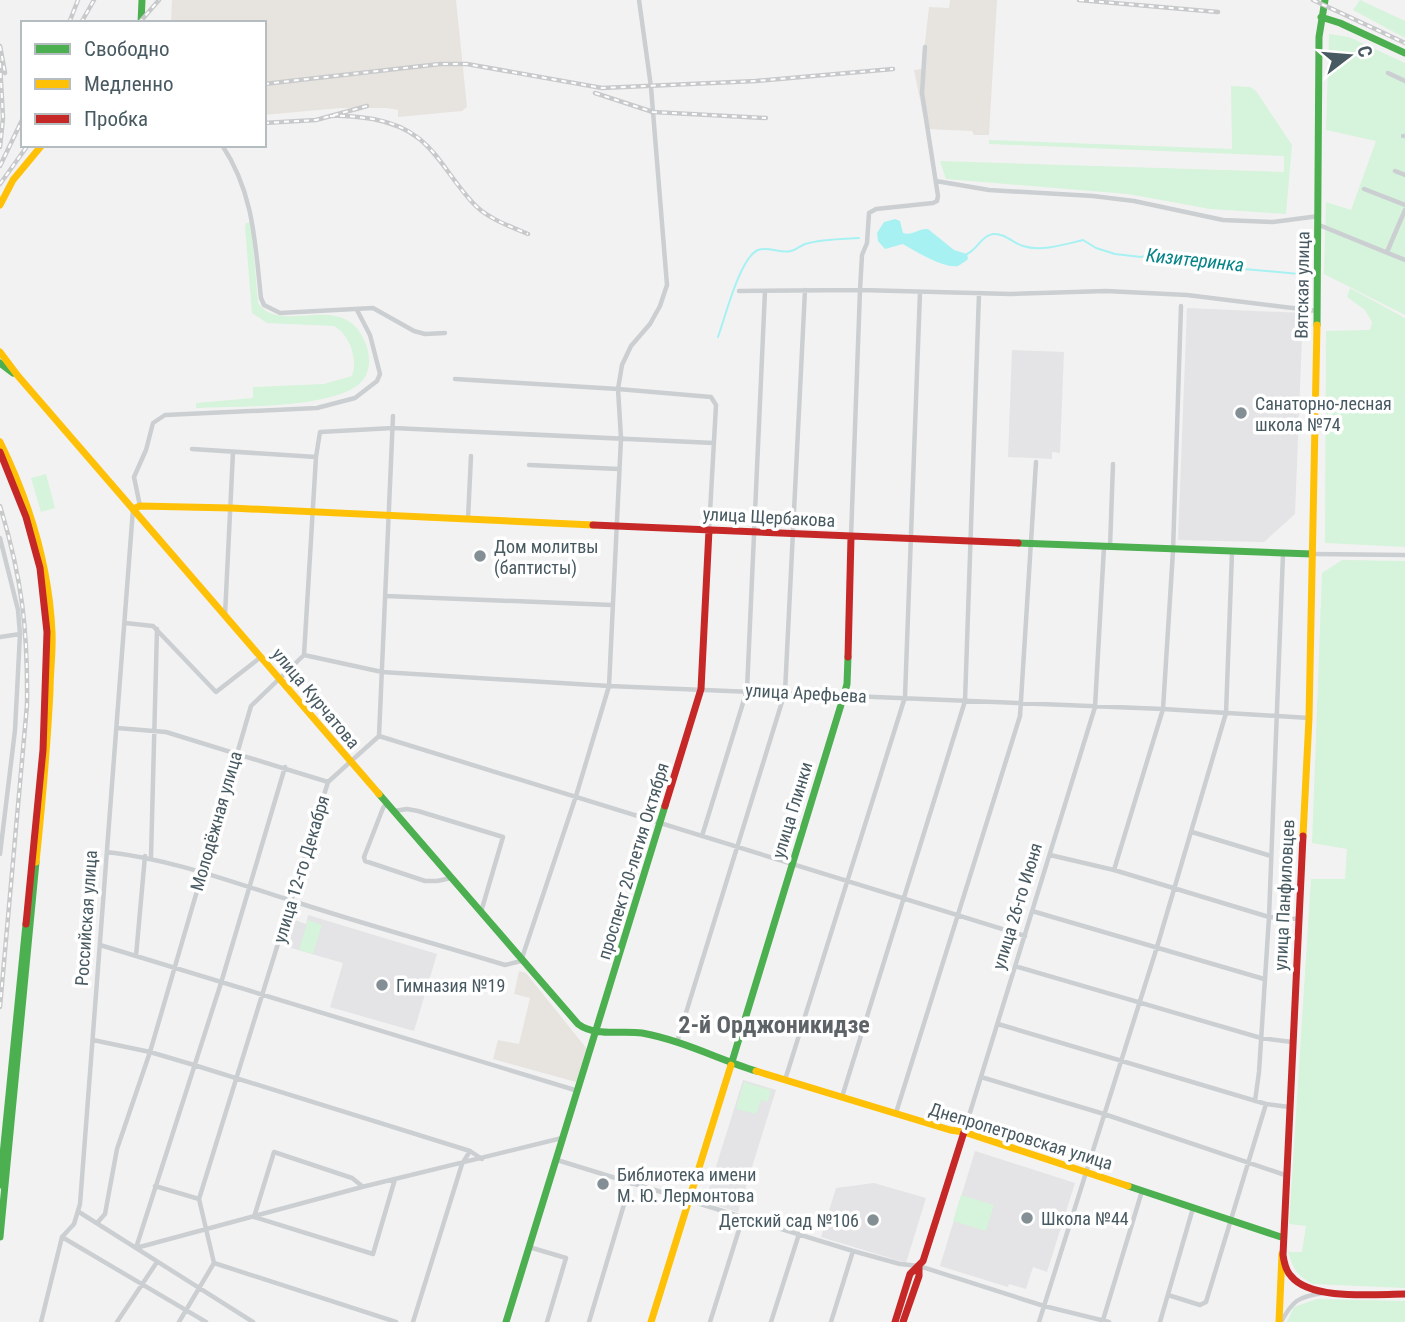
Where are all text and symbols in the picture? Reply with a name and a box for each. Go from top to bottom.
legend [21,21,266,147]
north arrow [1314,21,1384,91]
text: Свободно [84,37,170,61]
text: С [1352,43,1377,60]
text: Медленно [84,72,173,96]
text: Пробка [84,107,148,131]
street label: Вятская улица [1291,231,1313,339]
water label: Кизитеринка [1145,243,1245,277]
place label: Санаторно-лесная школа №74 [1255,393,1392,435]
marker: Санаторно-лесная школа №74 [1233,405,1249,421]
street label: улица Щербакова [702,503,836,531]
place label: Дом молитвы (баптисты) [494,536,599,579]
marker: Дом молитвы (баптисты) [472,548,488,564]
street label: улица Курчатова [268,643,364,753]
street label: улица Арефьева [745,679,867,707]
street label: Молодёжная улица [186,749,246,893]
street label: улица Глинки [767,759,817,861]
street label: проспект 20-летия Октября [593,760,673,962]
street label: улица 12-го Декабря [269,793,333,945]
street label: улица Панфиловцев [1270,819,1298,971]
street label: улица 26-го Июня [988,840,1046,972]
street label: Российская улица [71,850,101,986]
place label: Гимназия №19 [396,975,505,996]
marker: Гимназия №19 [374,977,390,993]
district label: 2-й Орджоникидзе [678,1011,870,1039]
street label: Днепропетровская улица [927,1098,1115,1174]
place label: Библиотека имени М. Ю. Лермонтова [617,1164,756,1206]
marker: Библиотека имени М. Ю. Лермонтова [595,1176,611,1192]
place label: Школа №44 [1041,1208,1129,1229]
place label: Детский сад №106 [719,1210,859,1231]
marker: Школа №44 [1019,1210,1035,1226]
marker: Детский сад №106 [865,1212,881,1228]

